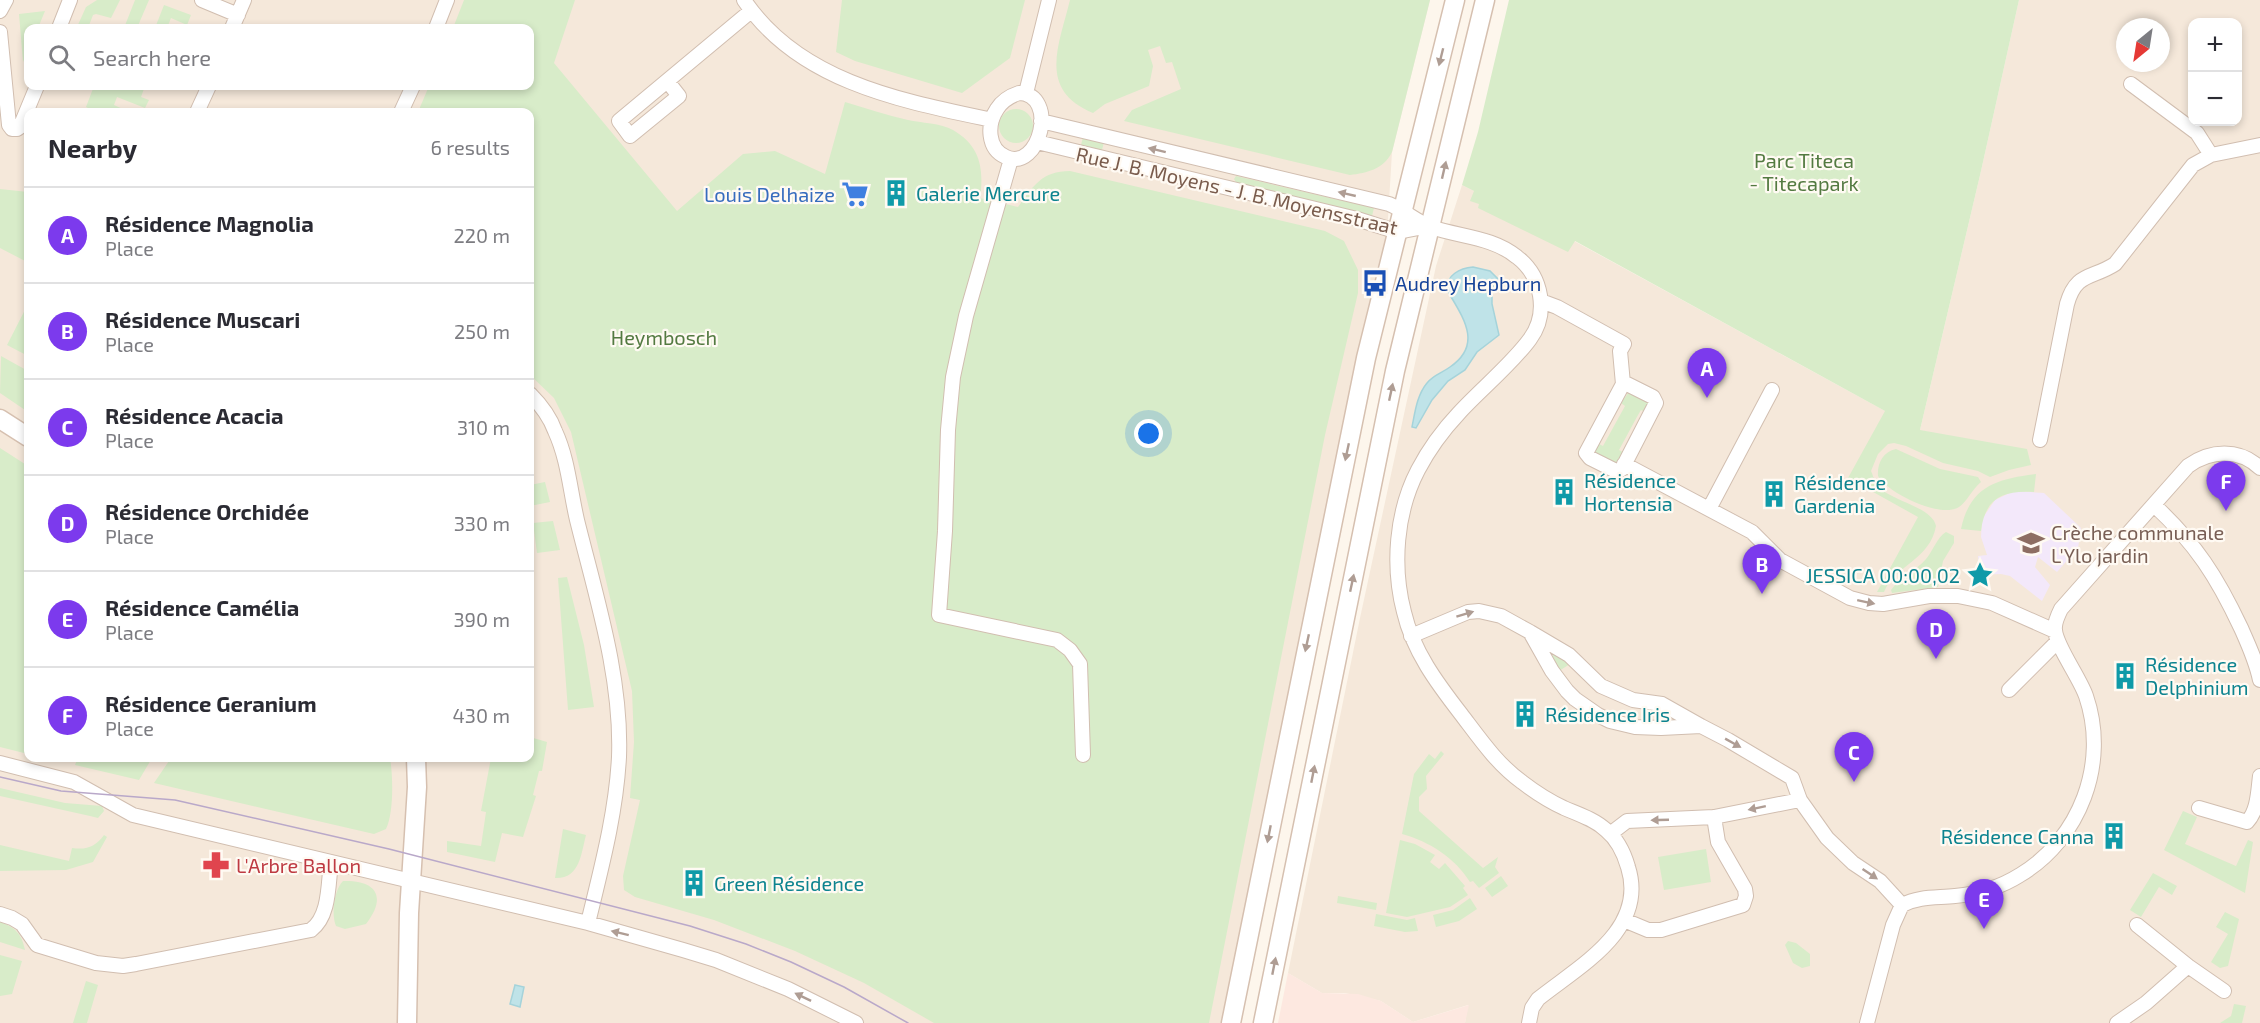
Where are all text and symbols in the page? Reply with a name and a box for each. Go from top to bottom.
north arrow [2116,18,2170,72]
map controls [2188,18,2242,126]
button: + [2188,18,2242,72]
search box [24,24,534,90]
icon: search [45,41,78,74]
text: Search here [93,44,211,70]
one-way arrow [1436,48,1446,66]
button: − [2188,72,2242,126]
text: Nearby [48,132,137,163]
text: 6 results [430,135,510,159]
street label: Rue J. B. Moyens - J. B. Moyensstraat [1074,141,1401,239]
one-way arrow [1148,144,1166,154]
park label: Parc Titeca - Titecapark [1749,148,1859,195]
one-way arrow [1439,160,1449,179]
building icon: Galerie Mercure [881,178,911,208]
supermarket icon: Louis Delhaize [840,179,870,209]
place label: Galerie Mercure [916,181,1060,205]
place label: Louis Delhaize [704,182,835,206]
one-way arrow [1337,189,1356,198]
text: Résidence Magnolia [105,210,314,236]
text: A [61,223,74,247]
text: 220 m [453,223,510,247]
text: Place [105,236,154,260]
bus stop icon: Audrey Hepburn [1360,268,1390,298]
place label: Audrey Hepburn [1395,271,1541,295]
text: Résidence Muscari [105,306,300,332]
text: B [61,319,74,343]
text: 250 m [454,319,510,343]
park label: Heymbosch [611,325,717,349]
text: Place [105,332,154,356]
pin: A [1688,348,1726,398]
one-way arrow [1387,383,1396,402]
text: Résidence Acacia [105,402,284,428]
text: C [62,415,73,439]
text: 310 m [457,415,510,439]
your location [1134,419,1163,448]
text: Place [105,428,154,452]
one-way arrow [1342,443,1351,462]
pin: F [2206,462,2246,511]
place label: Résidence Hortensia [1584,468,1676,515]
place label: Résidence Gardenia [1794,470,1886,517]
building icon: Résidence Hortensia [1549,477,1579,507]
building icon: Résidence Gardenia [1759,479,1789,509]
text: Résidence Orchidée [105,498,309,524]
text: D [61,511,74,535]
text: 330 m [454,511,510,535]
place label: Crèche communale L'Ylo jardin [2051,520,2224,567]
text: Place [105,524,154,548]
school or university icon: Crèche communale L'Ylo jardin [2016,528,2046,558]
pin: B [1742,544,1782,594]
place icon: JESSICA 00:00,02 [1965,560,1995,590]
place label: JESSICA 00:00,02 [1806,563,1960,587]
one-way arrow [1348,574,1357,593]
text: Résidence Camélia [105,594,299,620]
one-way arrow [1856,598,1875,607]
text: E [62,607,73,631]
text: 390 m [453,607,510,631]
one-way arrow [1456,609,1474,618]
pin: D [1916,610,1956,659]
text: Place [105,620,154,644]
one-way arrow [1302,634,1311,653]
place label: Résidence Delphinium [2145,652,2249,699]
building icon: Résidence Delphinium [2110,661,2140,691]
text: Résidence Geranium [105,690,317,716]
building icon: Résidence Iris [1510,699,1540,729]
place label: Résidence Iris [1545,702,1670,726]
text: F [62,703,73,727]
text: 430 m [453,703,510,727]
text: Place [105,716,154,740]
pin: C [1834,732,1874,782]
one-way arrow [1725,738,1742,748]
one-way arrow [1308,765,1318,784]
one-way arrow [1748,804,1767,813]
one-way arrow [1651,815,1670,824]
building icon: Résidence Canna [2099,821,2129,851]
place label: Résidence Canna [1941,824,2094,848]
one-way arrow [1264,825,1273,844]
pharmacy icon: L'Arbre Ballon [201,850,231,880]
place label: L'Arbre Ballon [236,853,361,877]
building icon: Green Résidence [679,868,709,898]
one-way arrow [1862,868,1878,879]
place label: Green Résidence [714,871,864,895]
pin: E [1964,880,2004,929]
one-way arrow [610,927,629,937]
one-way arrow [1270,956,1279,975]
one-way arrow [795,992,812,1001]

